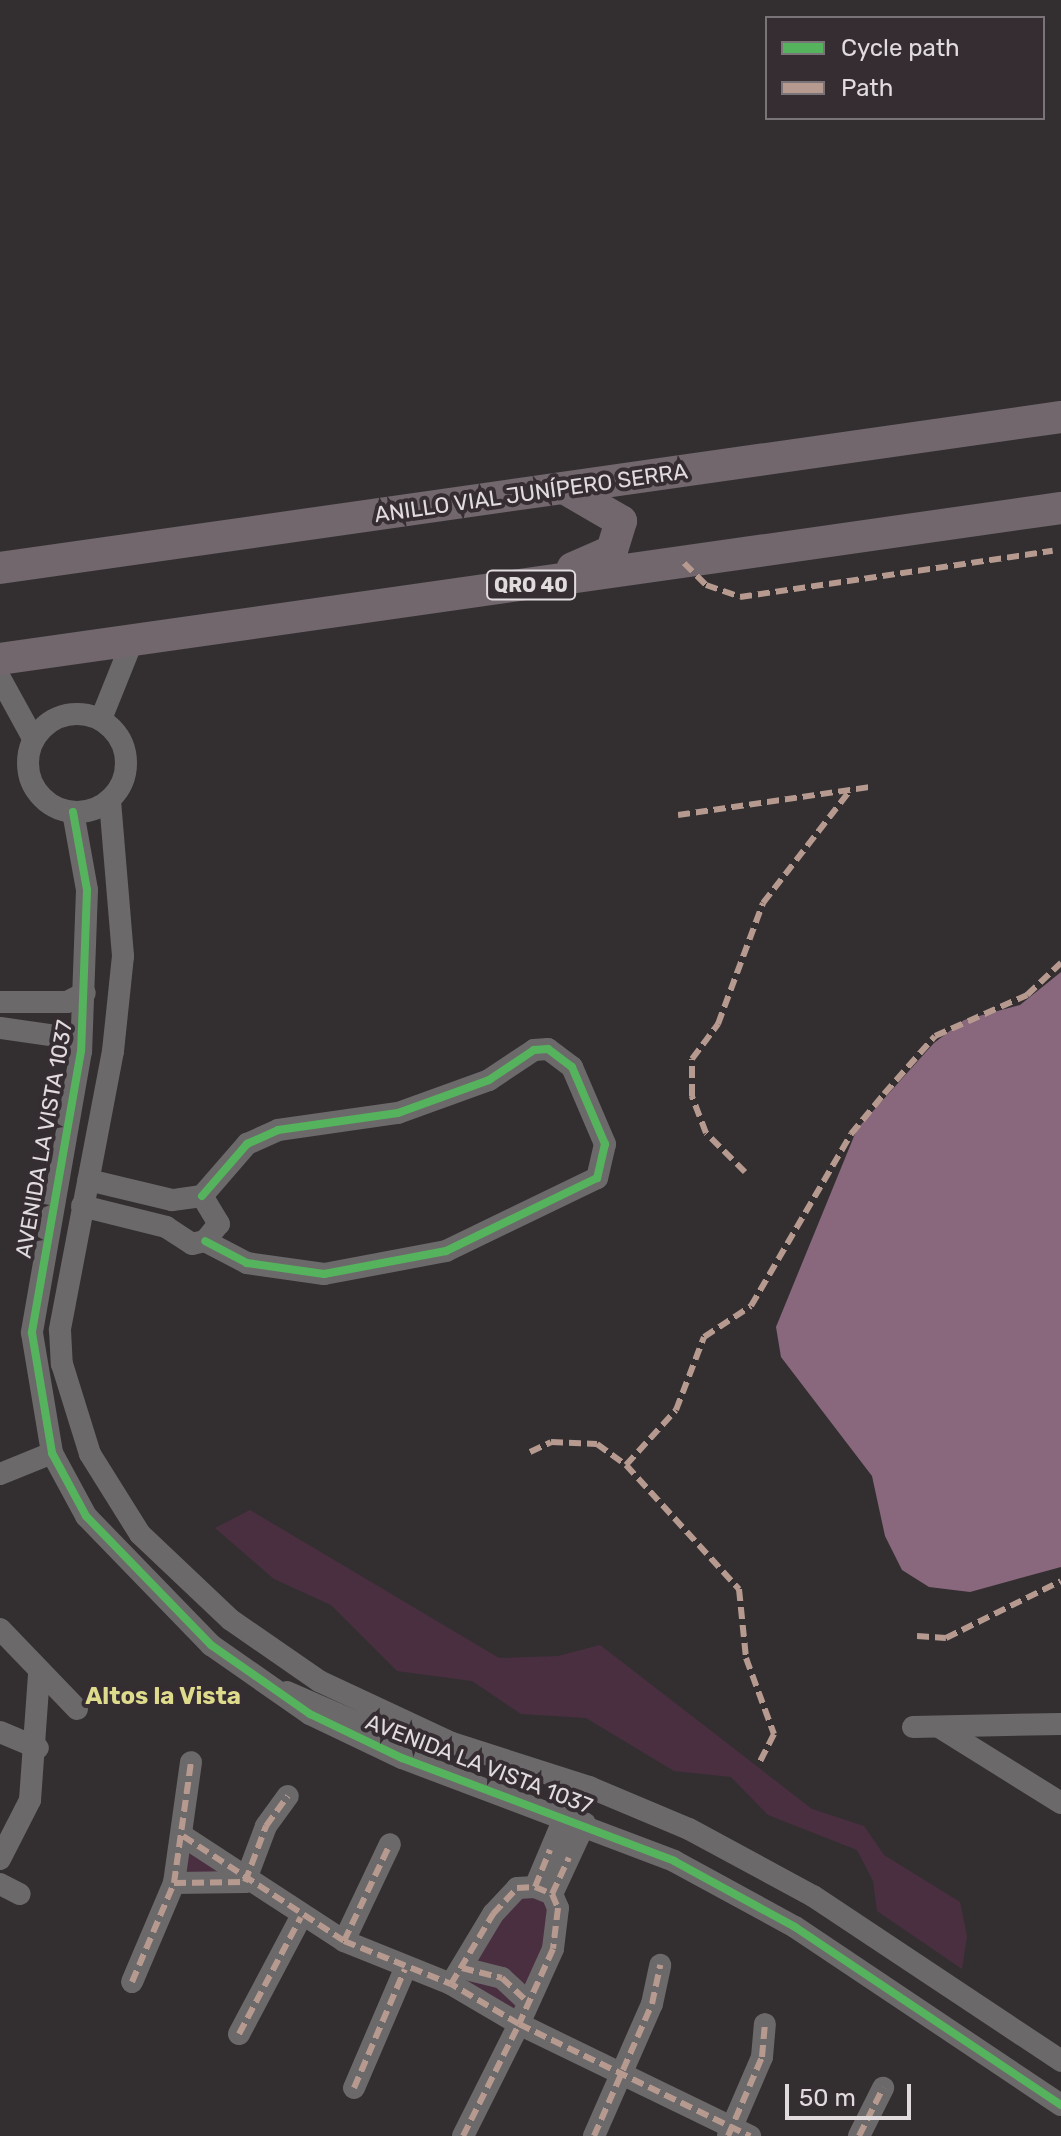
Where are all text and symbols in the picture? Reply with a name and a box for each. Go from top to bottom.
legend [765,16,1045,120]
text: Cycle path [841,34,960,62]
text: Path [841,74,893,102]
street label: ANILLO VIAL JUNÍPERO SERRA [372,458,690,528]
road number: QRO 40 [485,569,577,601]
street label: AVENIDA LA VISTA 1037 [10,1017,78,1261]
district label: Altos la Vista [85,1683,241,1711]
street label: AVENIDA LA VISTA 1037 [361,1708,597,1820]
scale bar [789,2068,915,2118]
text: 50 m [799,2084,856,2112]

